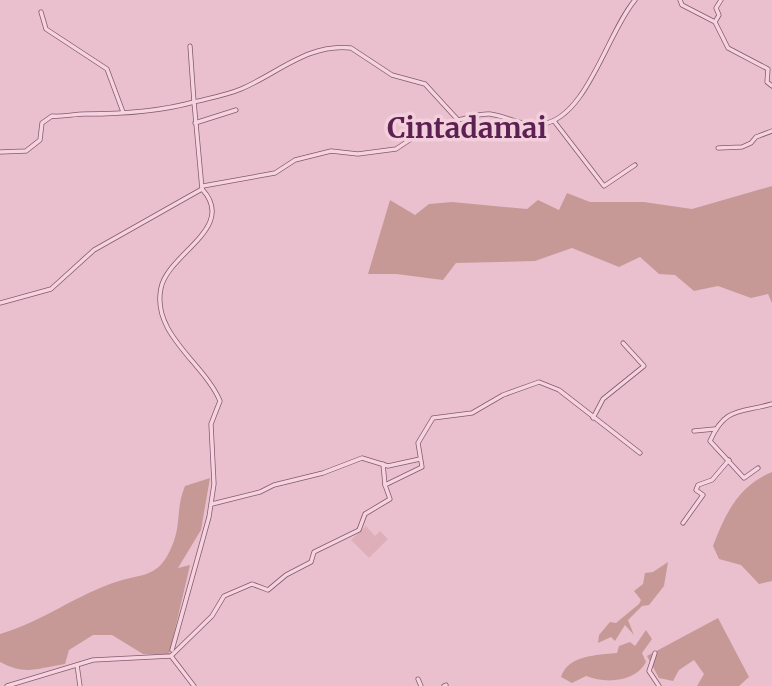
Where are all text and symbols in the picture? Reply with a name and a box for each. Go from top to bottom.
district label: Cintadamai [387,110,547,146]

